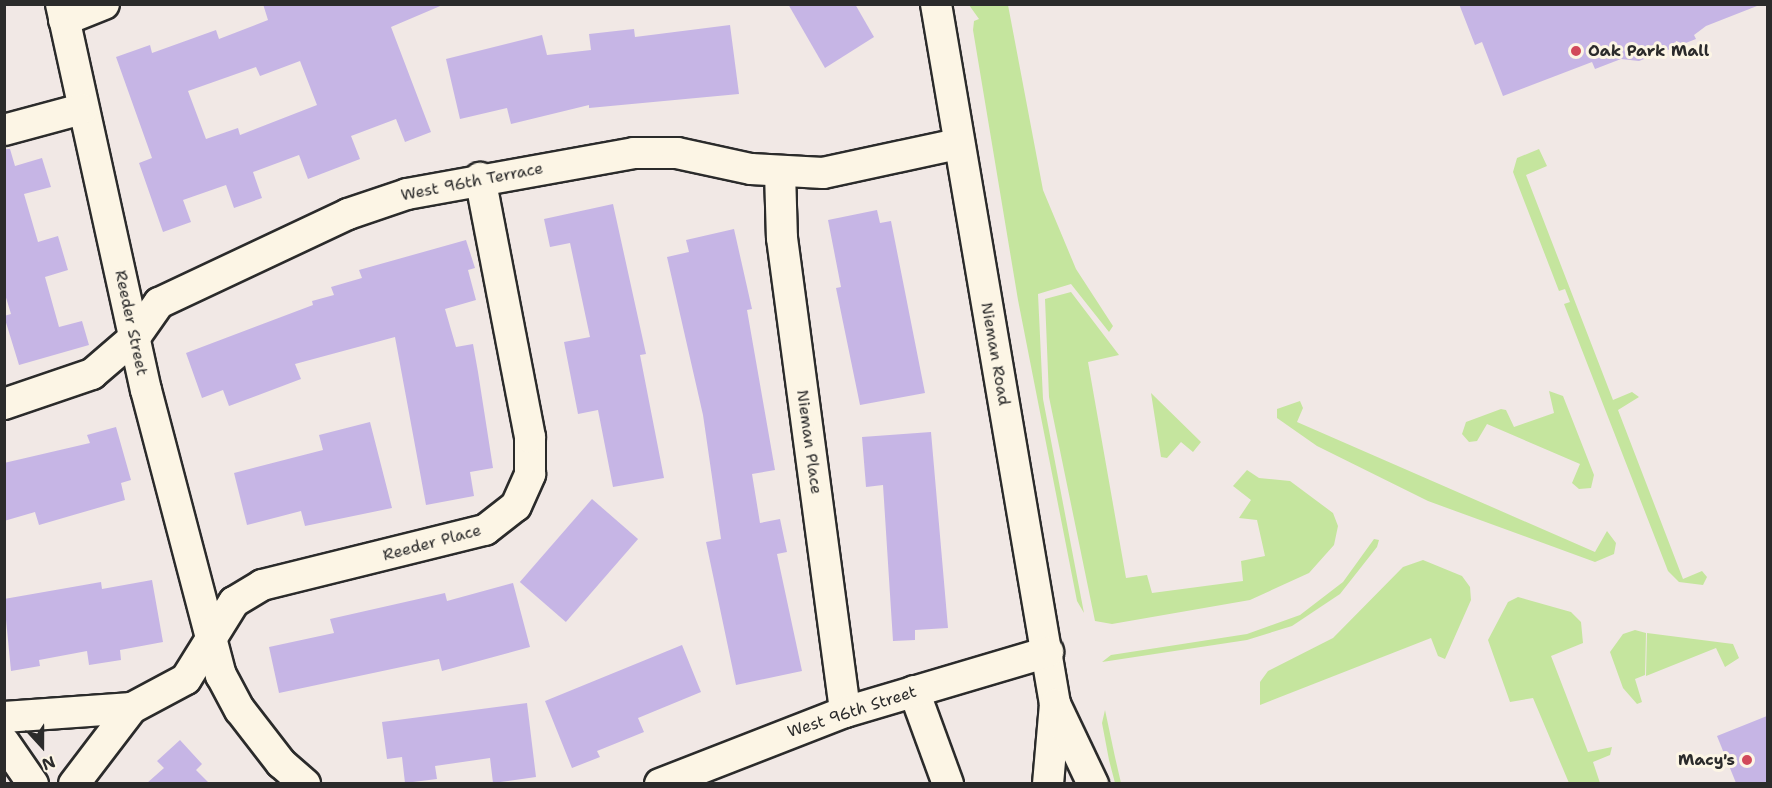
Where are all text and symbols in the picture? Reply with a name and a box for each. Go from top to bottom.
place label: Oak Park Mall [1588,41,1709,61]
marker: Oak Park Mall [1569,44,1583,58]
street label: West 96th Terrace [399,159,545,205]
street label: Reeder Street [110,269,152,377]
street label: Nieman Road [976,301,1014,407]
street label: Nieman Place [792,389,826,495]
street label: Reeder Place [381,521,483,565]
street label: West 96th Street [785,682,919,742]
north arrow [12,716,72,776]
place label: Macy's [1678,750,1735,770]
text: N [39,751,58,775]
marker: Macy's [1740,753,1754,767]

